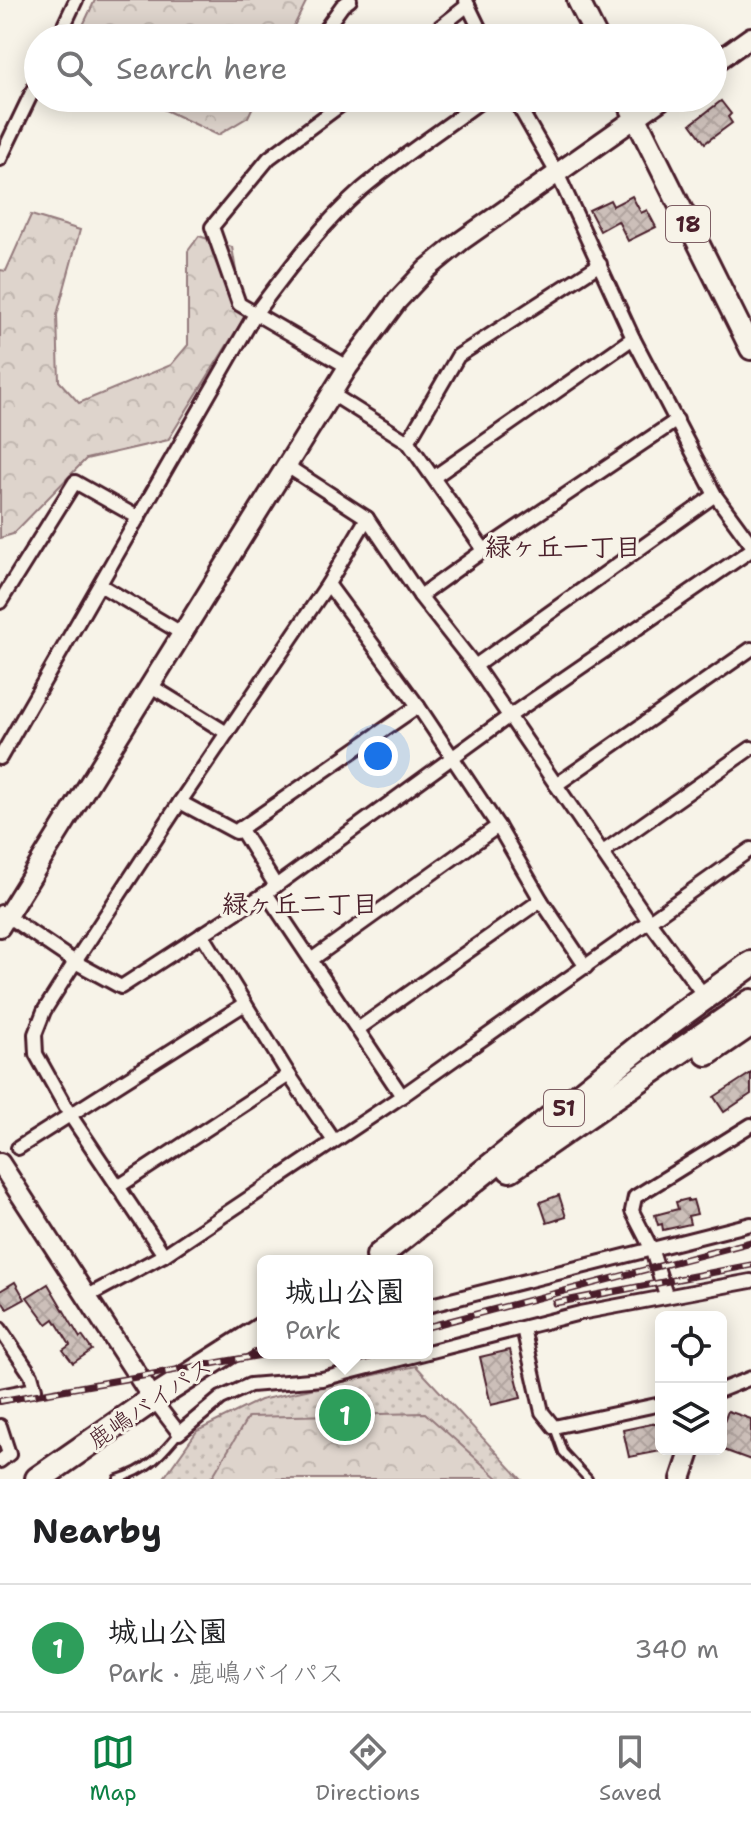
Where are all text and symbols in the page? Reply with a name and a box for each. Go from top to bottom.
search box [24,24,727,112]
icon: search [52,46,96,90]
text: Search here [116,48,287,89]
road number: 18 [666,206,710,242]
district label: 緑ヶ丘一丁目 [485,529,641,564]
your location [358,736,398,776]
district label: 緑ヶ丘二丁目 [222,886,378,921]
road number: 51 [544,1090,584,1126]
popup [257,1255,433,1359]
text: 城山公園 [285,1271,405,1312]
map controls [655,1311,727,1455]
button: locate [655,1311,727,1383]
text: Park [285,1312,341,1347]
street label: 鹿嶋バイパス [82,1350,218,1456]
button: layers [655,1383,727,1455]
pin: 1 [319,1385,371,1445]
text: Nearby [32,1508,162,1554]
text: 城山公園 [108,1611,228,1652]
text: 1 [52,1631,64,1666]
text: 340 m [634,1631,719,1666]
text: Park · 鹿嶋バイパス [108,1655,344,1690]
tab: Map [89,1730,137,1807]
tab: Directions [315,1730,420,1807]
tab: Saved [599,1730,662,1807]

